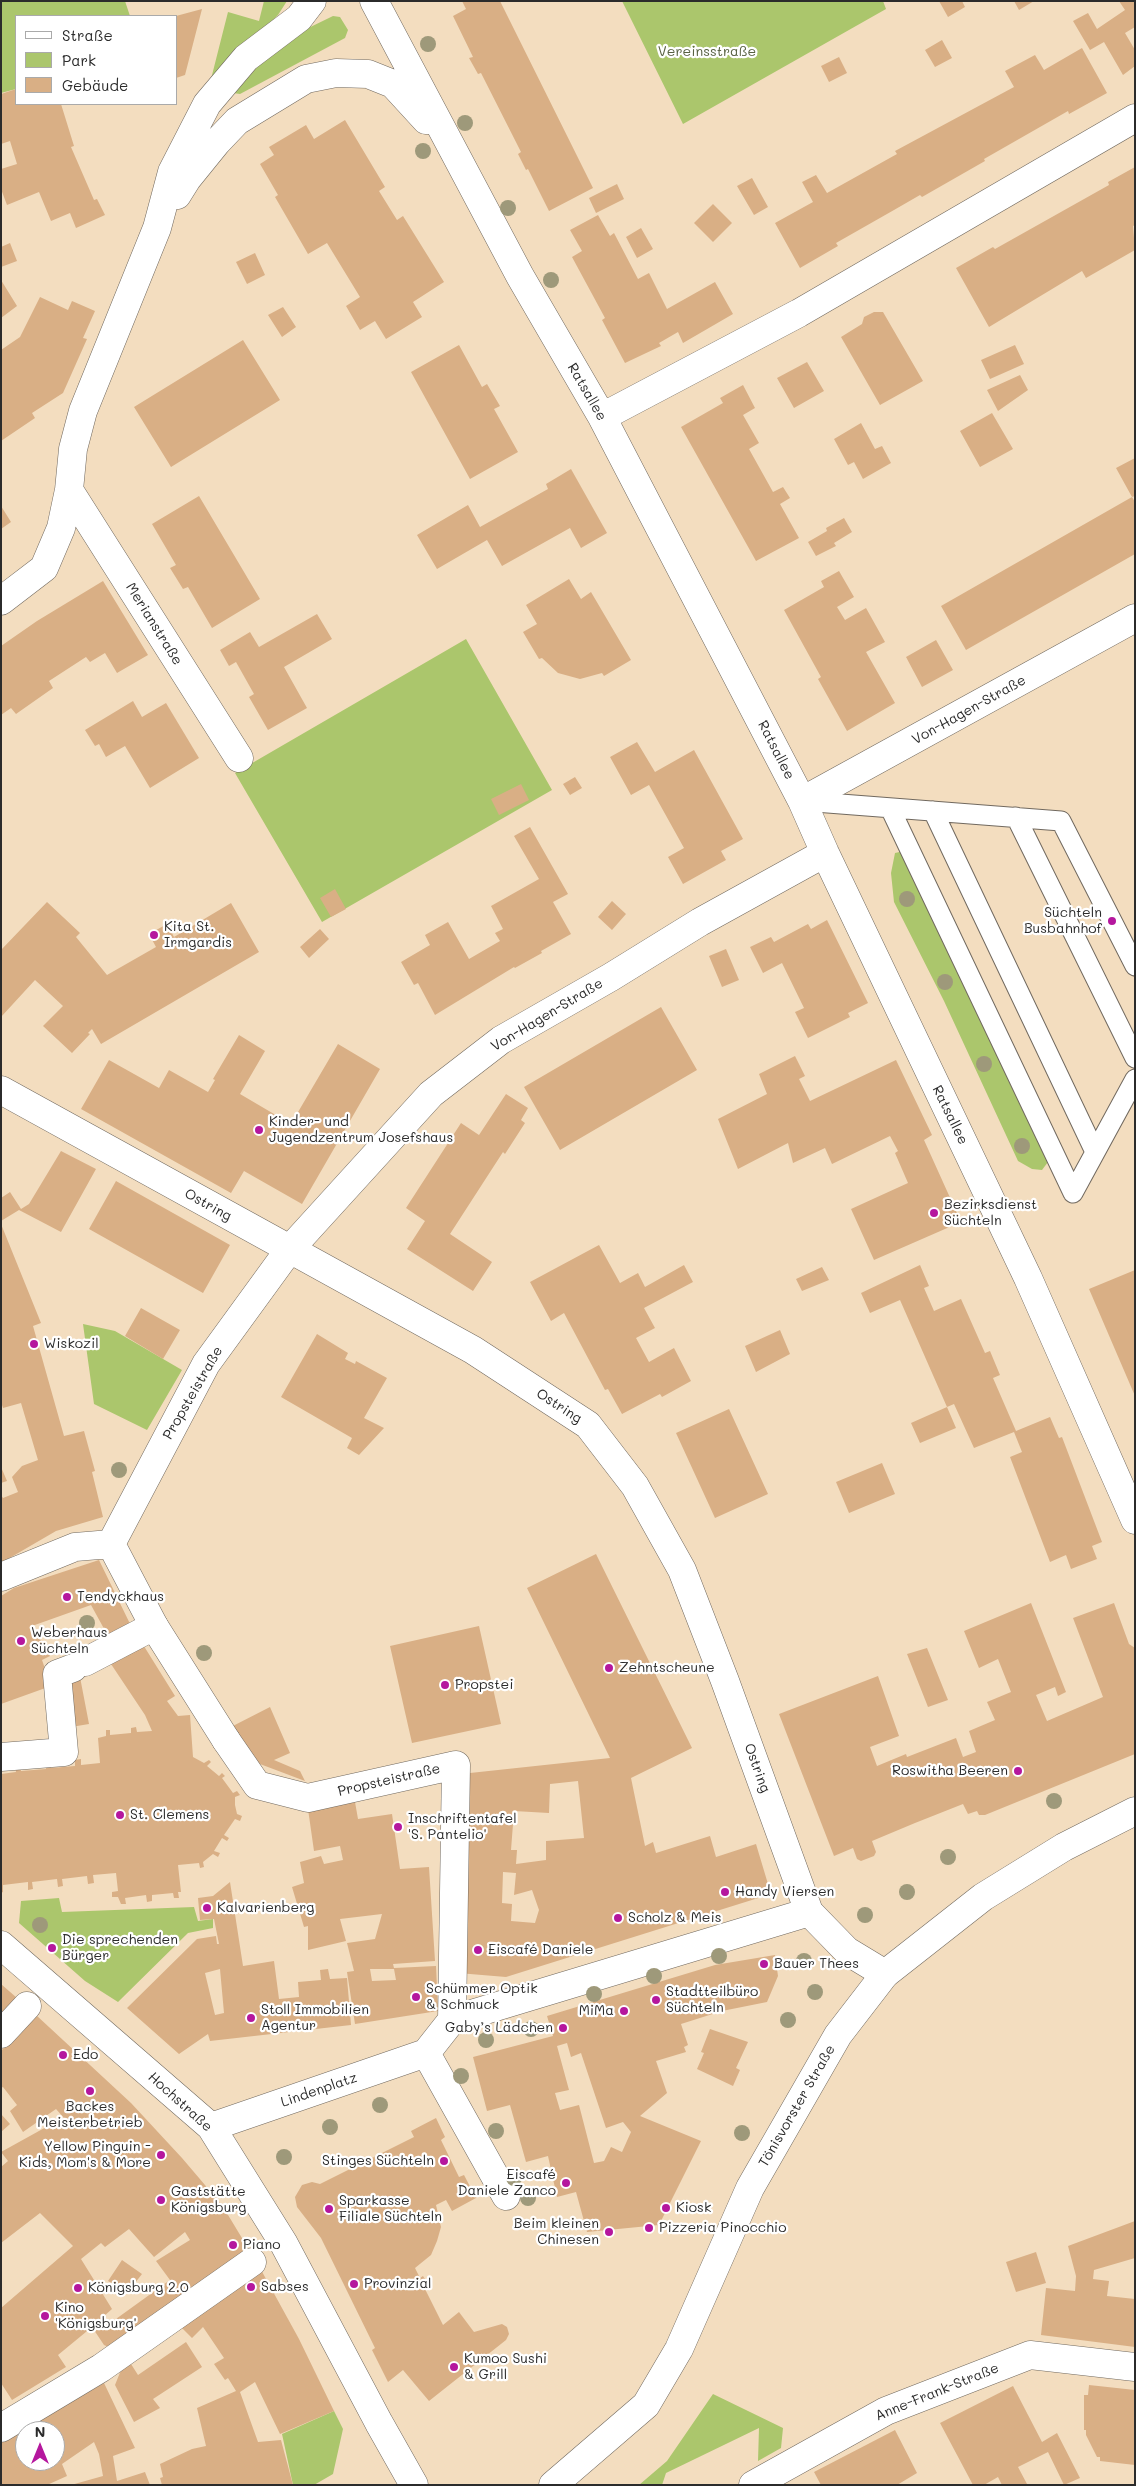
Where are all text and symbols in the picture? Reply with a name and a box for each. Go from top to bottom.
legend [15,15,178,105]
text: Straße [62,25,113,45]
park label: Vereinsstraße [658,44,756,60]
text: Park [62,50,96,70]
text: Gebäude [62,75,128,95]
street label: Ratsallee [564,360,610,424]
street label: Merianstraße [122,580,186,668]
street label: Von-Hagen-Straße [909,672,1029,748]
street label: Ratsallee [754,718,798,782]
place label: Süchteln Busbahnhof [1024,905,1102,938]
marker: Süchteln Busbahnhof [1106,915,1118,927]
place label: Kita St. Irmgardis [164,919,232,952]
marker: Kita St. Irmgardis [148,929,160,941]
street label: Von-Hagen-Straße [488,975,606,1055]
street label: Ratsallee [928,1083,972,1147]
place label: Kinder- und Jugendzentrum Josefshaus [269,1114,453,1146]
marker: Kinder- und Jugendzentrum Josefshaus [253,1124,265,1136]
street label: Ostring [182,1185,234,1225]
place label: Bezirksdienst Süchteln [944,1197,1037,1230]
marker: Bezirksdienst Süchteln [928,1207,940,1219]
place label: Wiskozil [44,1336,99,1352]
marker: Wiskozil [28,1338,40,1350]
street label: Propsteistraße [160,1343,226,1443]
street label: Ostring [533,1385,585,1427]
place label: Tendyckhaus [77,1589,164,1605]
marker: Tendyckhaus [61,1591,73,1603]
place label: Weberhaus Süchteln [31,1625,108,1658]
marker: Weberhaus Süchteln [15,1635,27,1647]
place label: Zehntscheune [619,1660,715,1676]
marker: Zehntscheune [603,1662,615,1674]
place label: Propstei [455,1677,513,1693]
marker: Propstei [439,1679,451,1691]
street label: Ostring [740,1741,774,1795]
street label: Propsteistraße [336,1760,442,1800]
place label: Roswitha Beeren [892,1763,1008,1779]
marker: Roswitha Beeren [1012,1765,1024,1777]
place label: St. Clemens [130,1807,209,1823]
marker: St. Clemens [114,1809,126,1821]
place label: Inschriftentafel 'S. Pantelio' [408,1811,517,1844]
marker: Inschriftentafel 'S. Pantelio' [392,1821,404,1833]
place label: Handy Viersen [735,1884,834,1900]
marker: Handy Viersen [719,1886,731,1898]
place label: Kalvarienberg [217,1900,314,1916]
marker: Kalvarienberg [201,1902,213,1914]
place label: Scholz & Meis [628,1910,722,1926]
marker: Scholz & Meis [612,1912,624,1924]
place label: Die sprechenden Bürger [62,1932,178,1964]
marker: Die sprechenden Bürger [46,1942,58,1954]
place label: Eiscafé Daniele [488,1942,593,1958]
marker: Eiscafé Daniele [472,1944,484,1956]
place label: Bauer Thees [774,1956,859,1972]
marker: Bauer Thees [758,1958,770,1970]
place label: Schümmer Optik & Schmuck [426,1981,538,2014]
place label: Stadtteilbüro Süchteln [666,1984,758,2016]
marker: Schümmer Optik & Schmuck [410,1991,422,2003]
marker: Stadtteilbüro Süchteln [650,1994,662,2006]
place label: Stoll Immobilien Agentur [261,2002,369,2034]
place label: MiMa [579,2003,614,2019]
marker: MiMa [618,2005,630,2017]
marker: Stoll Immobilien Agentur [245,2012,257,2024]
place label: Gaby’s Lädchen [445,2020,553,2036]
marker: Gaby’s Lädchen [557,2022,569,2034]
street label: Tönisvorster Straße [755,2042,839,2170]
place label: Edo [73,2047,98,2063]
marker: Edo [57,2049,69,2061]
street label: Hochstraße [144,2069,216,2135]
street label: Lindenplatz [279,2069,359,2111]
marker: Backes Meisterbetrieb [84,2085,96,2097]
place label: Backes Meisterbetrieb [37,2099,143,2132]
place label: Yellow Pinguin - Kids, Mom's & More [19,2139,151,2172]
marker: Yellow Pinguin - Kids, Mom's & More [155,2149,167,2161]
place label: Stinges Süchteln [322,2153,434,2169]
marker: Stinges Süchteln [438,2155,450,2167]
place label: Eiscafé Daniele Zanco [458,2167,556,2200]
marker: Eiscafé Daniele Zanco [560,2177,572,2189]
place label: Gaststätte Königsburg [171,2184,246,2216]
place label: Sparkasse Filiale Süchteln [339,2193,442,2226]
marker: Gaststätte Königsburg [155,2194,167,2206]
place label: Kiosk [676,2200,711,2216]
marker: Kiosk [660,2202,672,2214]
marker: Sparkasse Filiale Süchteln [323,2203,335,2215]
place label: Beim kleinen Chinesen [514,2216,599,2248]
place label: Pizzeria Pinocchio [659,2220,786,2236]
marker: Pizzeria Pinocchio [643,2222,655,2234]
marker: Beim kleinen Chinesen [603,2226,615,2238]
place label: Piano [243,2237,281,2253]
marker: Piano [227,2239,239,2251]
place label: Provinzial [364,2276,432,2292]
marker: Provinzial [348,2278,360,2290]
place label: Sabses [261,2279,309,2295]
place label: Königsburg 2.0 [88,2280,189,2296]
marker: Sabses [245,2281,257,2293]
marker: Königsburg 2.0 [72,2282,84,2294]
place label: Kino 'Königsburg' [55,2300,137,2332]
marker: Kino 'Königsburg' [39,2310,51,2322]
place label: Kumoo Sushi & Grill [464,2351,547,2384]
street label: Anne-Frank-Straße [873,2360,1001,2424]
marker: Kumoo Sushi & Grill [448,2361,460,2373]
north arrow [15,2421,65,2471]
text: N [35,2422,45,2441]

